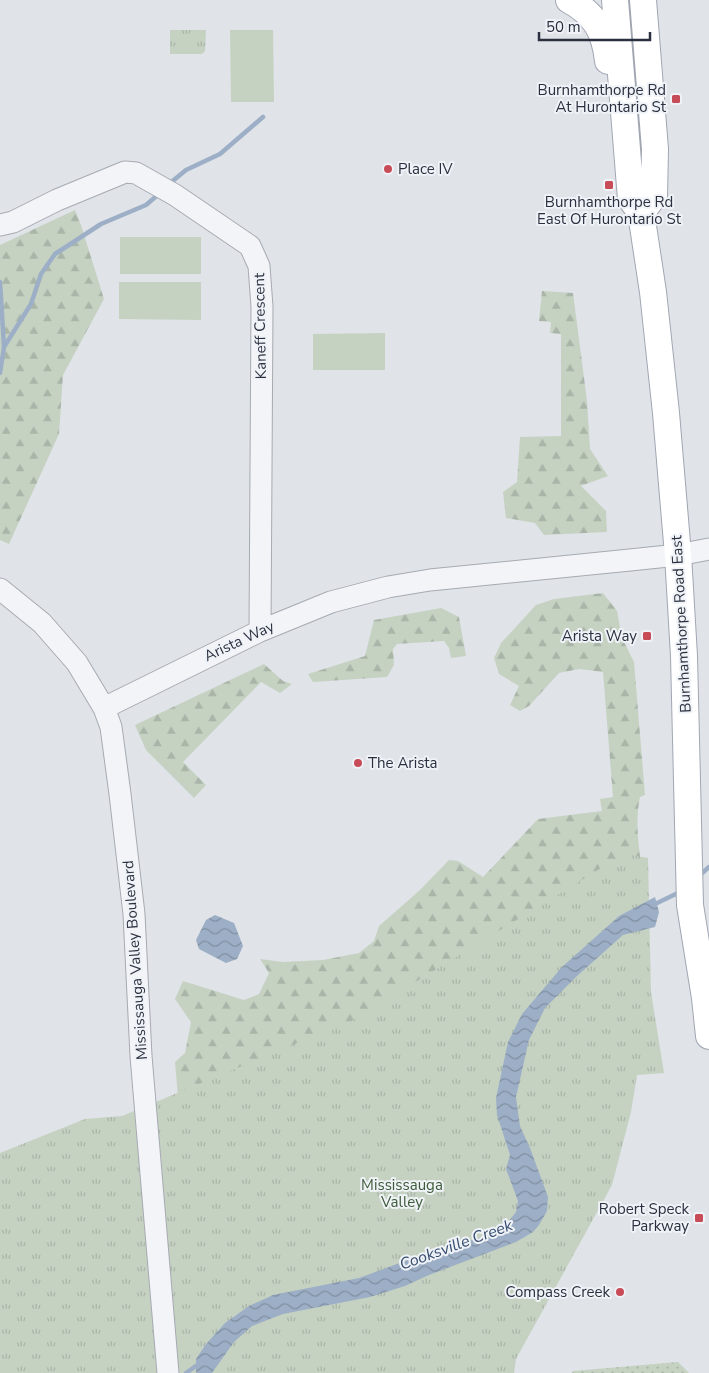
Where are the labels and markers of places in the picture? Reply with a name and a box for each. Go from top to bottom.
place label: Burnhamthorpe Rd At Hurontario St [538,80,667,117]
marker: Burnhamthorpe Rd At Hurontario St [670,93,682,105]
place label: Place IV [398,159,453,179]
marker: Place IV [382,163,394,175]
marker: Burnhamthorpe Rd East Of Hurontario St [603,179,615,191]
place label: Burnhamthorpe Rd East Of Hurontario St [537,192,682,229]
place label: Arista Way [562,626,637,646]
marker: Arista Way [641,630,653,642]
place label: The Arista [368,753,438,773]
marker: The Arista [352,757,364,769]
place label: Robert Speck Parkway [599,1199,689,1236]
marker: Robert Speck Parkway [693,1212,705,1224]
place label: Compass Creek [505,1282,610,1302]
marker: Compass Creek [614,1286,626,1298]

